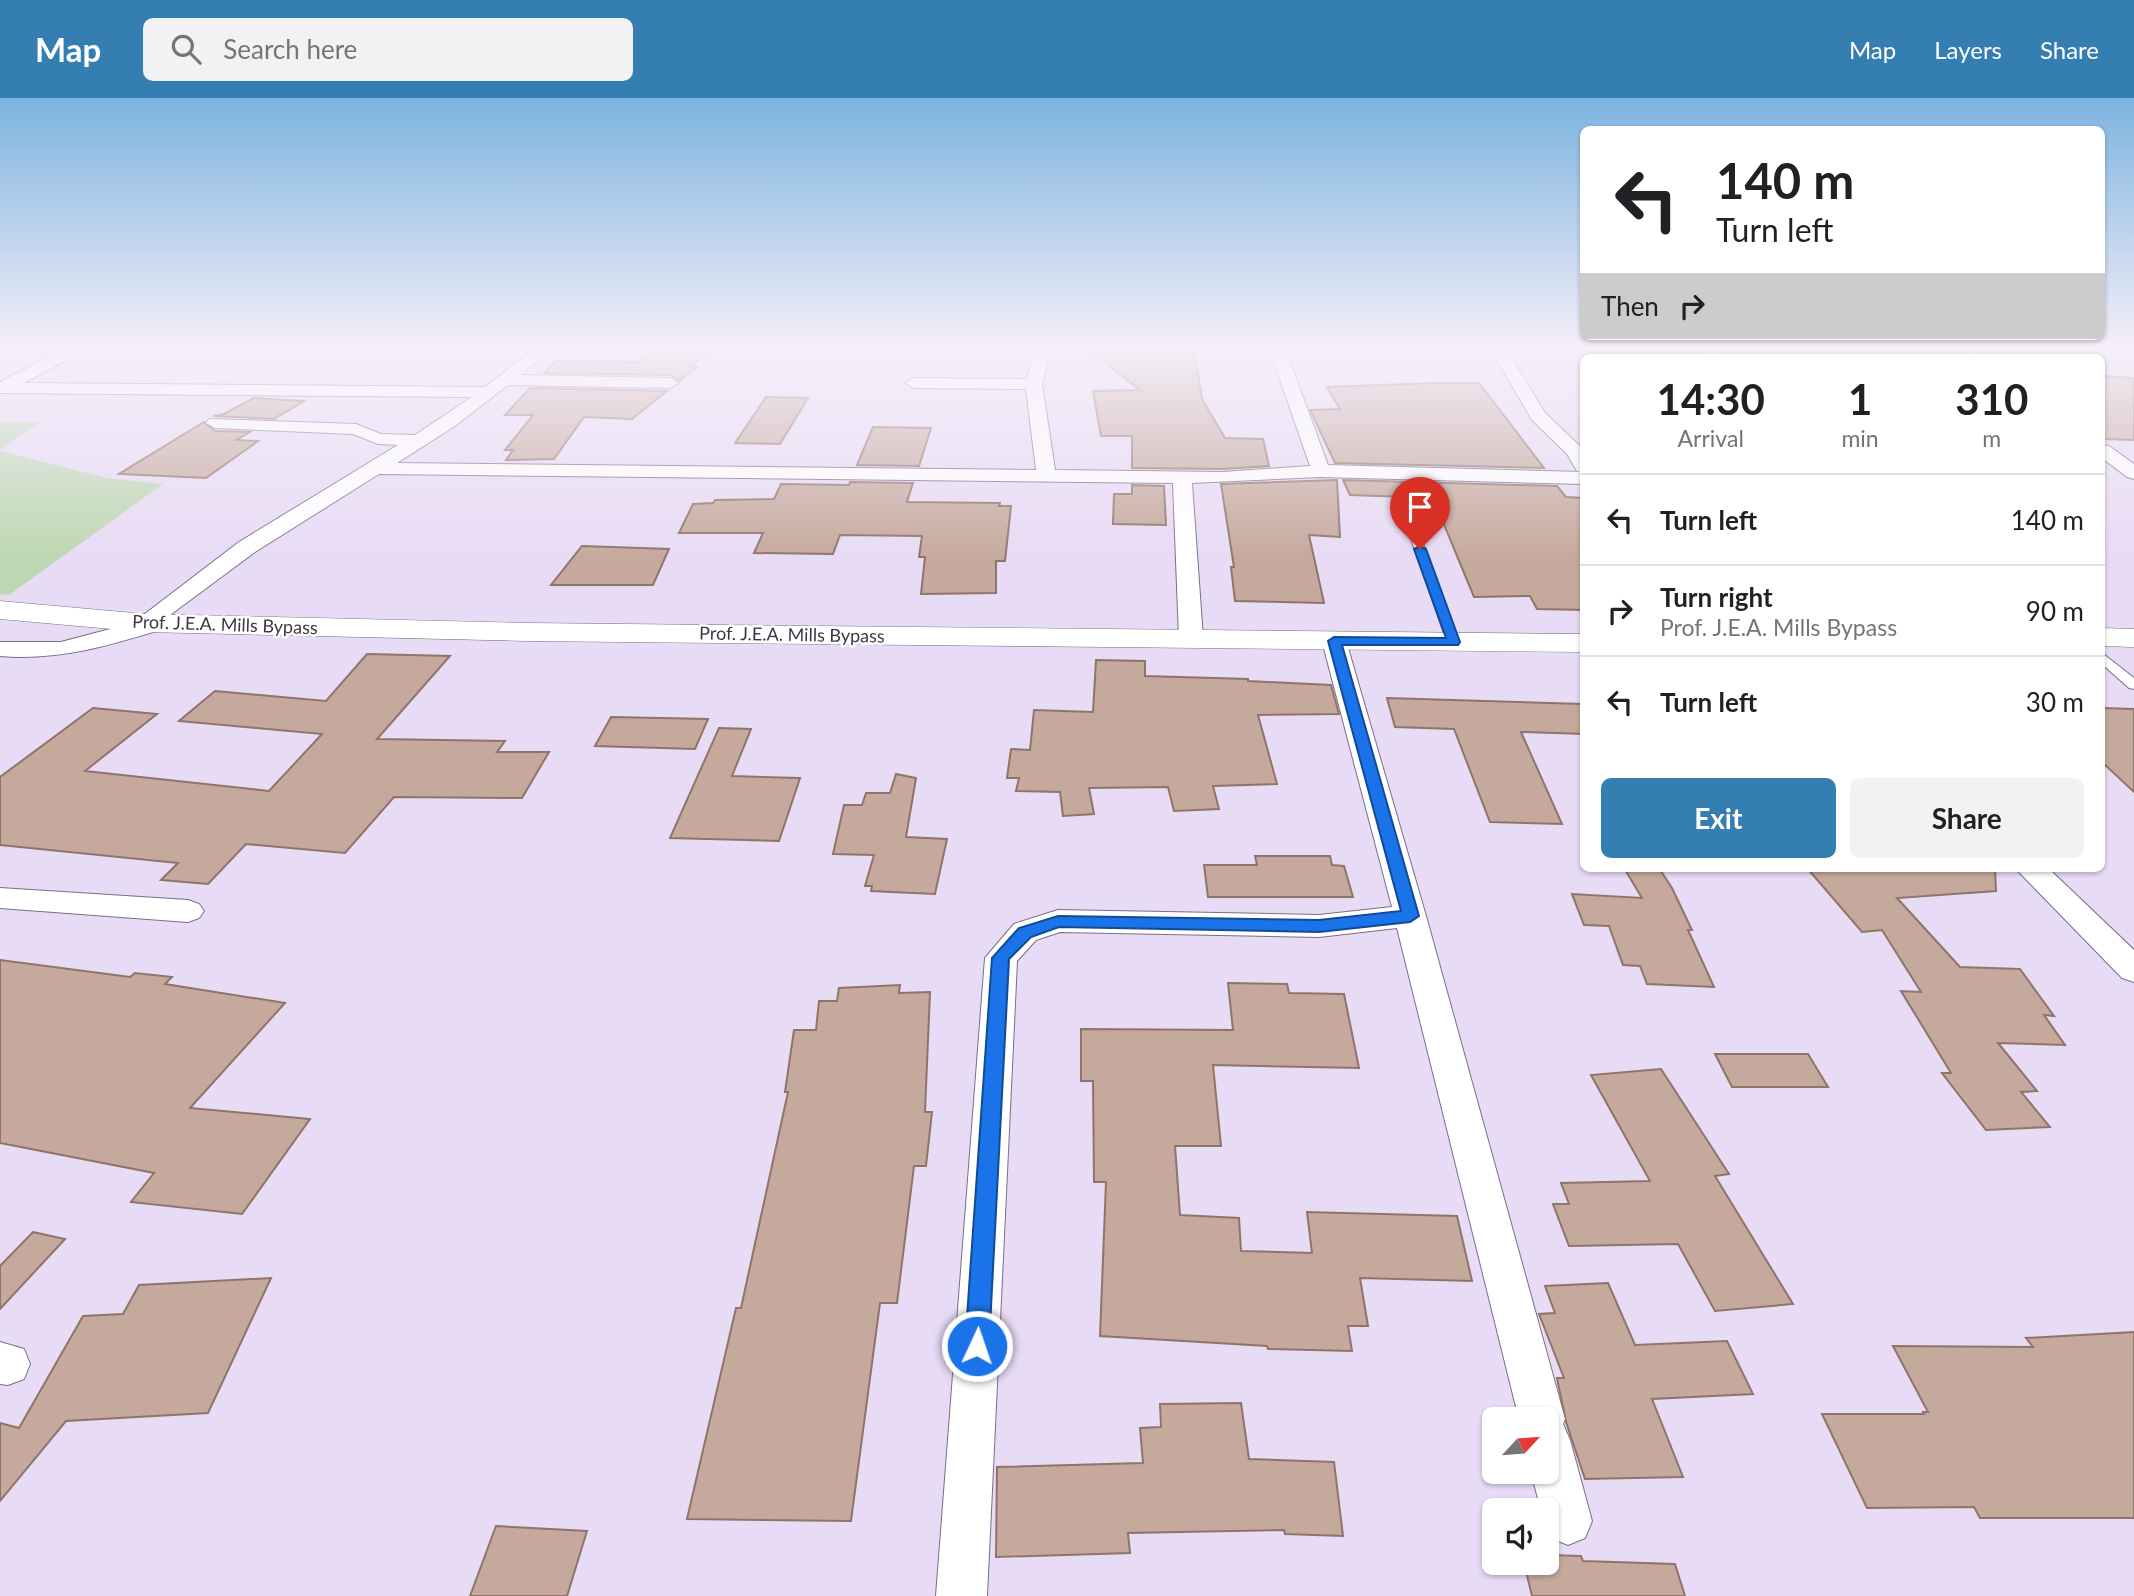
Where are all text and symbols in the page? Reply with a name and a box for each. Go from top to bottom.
search box [143,18,633,81]
text: Map [35,29,101,69]
icon: search [167,30,205,68]
text: Search here [223,33,357,65]
text: Map [1849,35,1896,64]
text: Layers [1934,35,2002,64]
text: Share [2040,35,2099,64]
text: 140 m [1716,151,1854,209]
icon: left [1601,154,1692,245]
text: Turn left [1716,210,1833,249]
icon: right [1673,287,1711,325]
text: Then [1601,290,1659,322]
text: 14:30 [1657,374,1765,424]
text: 1 [1848,374,1872,424]
text: 310 [1955,374,2028,424]
text: Arrival [1678,424,1744,452]
text: min [1841,424,1879,452]
text: m [1982,424,2001,452]
pin [1390,477,1450,549]
icon: arrive [1401,488,1439,526]
icon: left [1601,501,1639,539]
text: Turn left [1660,504,1757,536]
text: 140 m [2011,504,2084,536]
text: Turn right [1660,581,1773,613]
icon: right [1601,592,1639,630]
text: 90 m [2026,595,2084,627]
street label: Prof. J.E.A. Mills Bypass [132,610,318,638]
text: Prof. J.E.A. Mills Bypass [1660,613,1897,641]
street label: Prof. J.E.A. Mills Bypass [699,621,885,647]
icon: left [1601,683,1639,721]
text: Turn left [1660,686,1757,718]
text: 30 m [2026,686,2084,718]
button: Exit [1601,778,1836,858]
button: Share [1850,778,2084,858]
position arrow [940,1309,1014,1383]
north arrow [1482,1407,1559,1484]
map controls [1482,1407,1559,1575]
button: sound [1482,1498,1559,1575]

